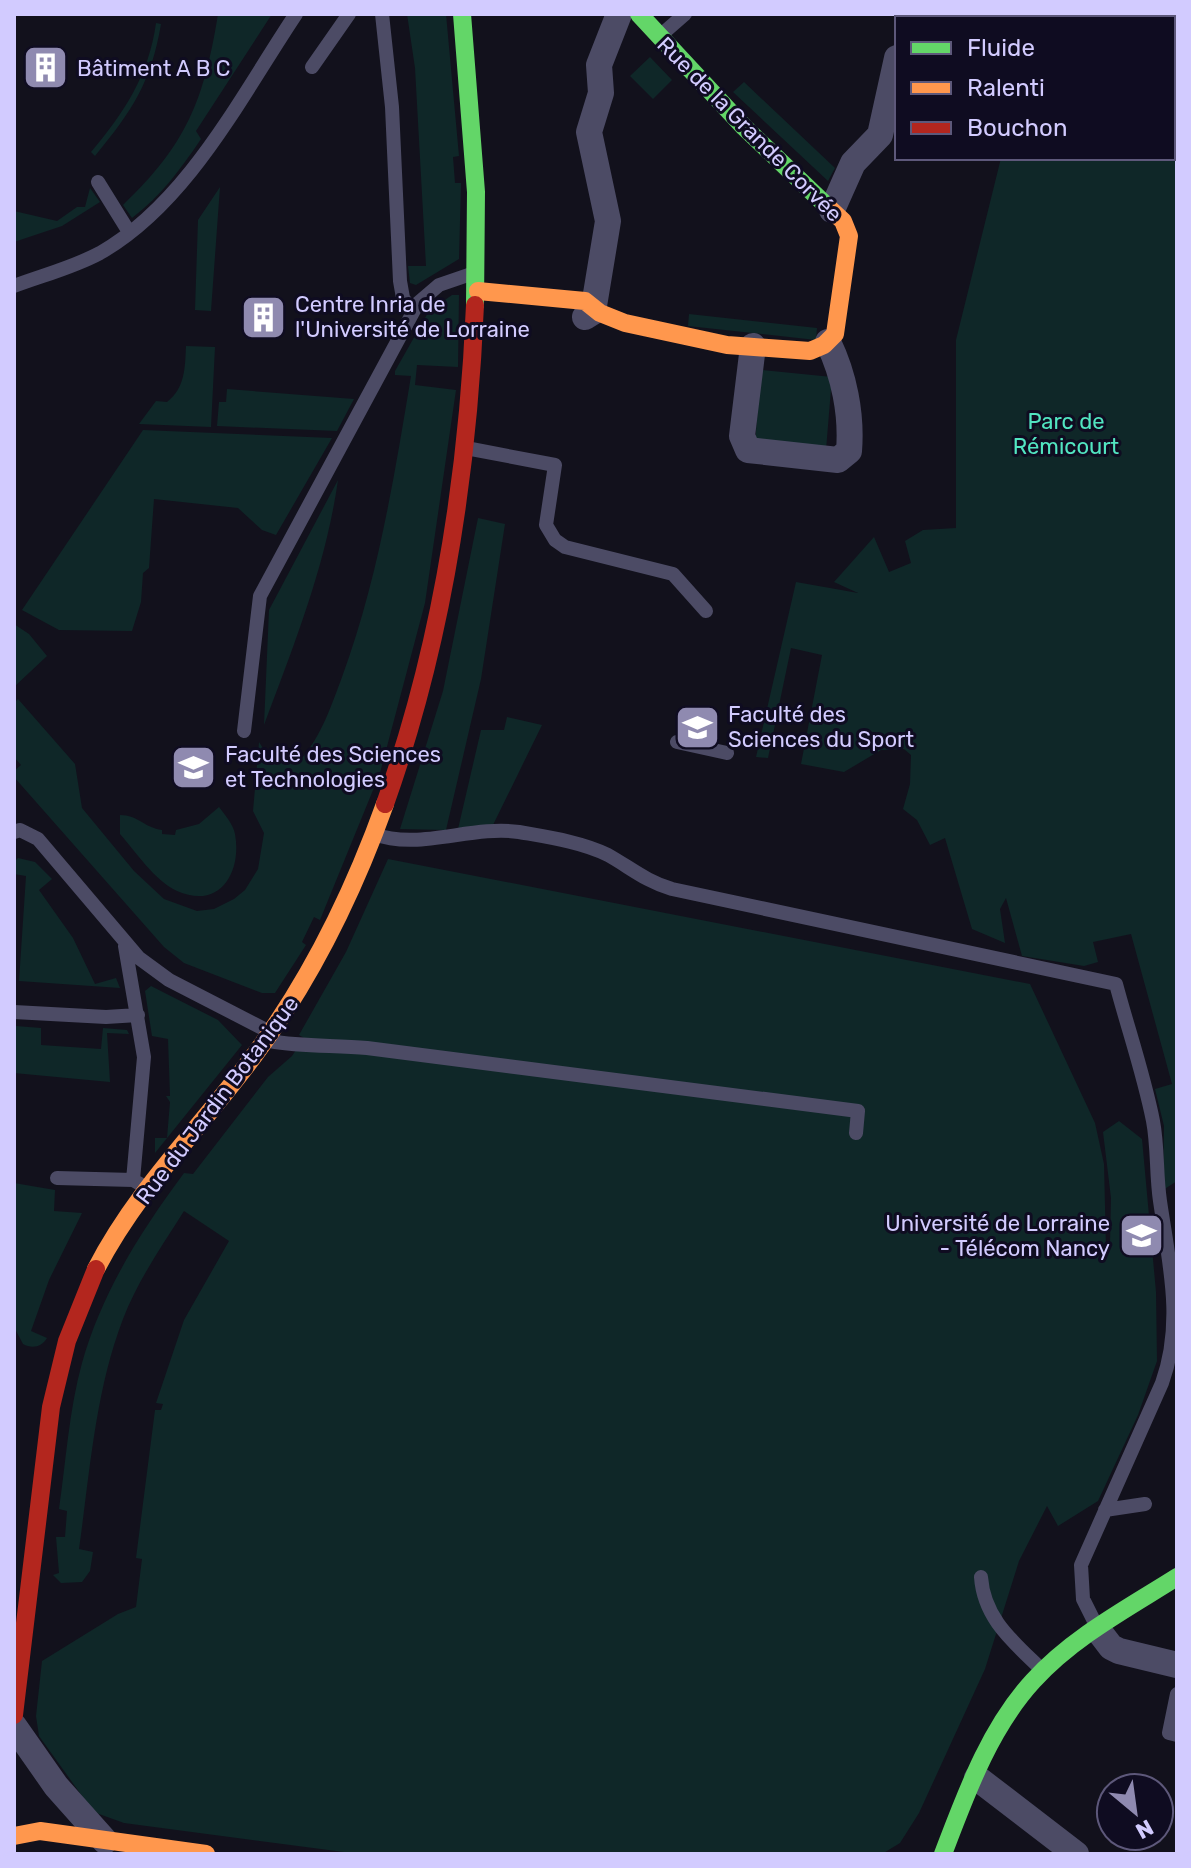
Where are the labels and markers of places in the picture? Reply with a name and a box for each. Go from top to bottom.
building icon: Bâtiment A B C [22,44,70,92]
place label: Bâtiment A B C [77,55,230,82]
place label: Centre Inria de l'Université de Lorraine [295,291,530,343]
building icon: Centre Inria de l'Université de Lorraine [240,293,288,341]
place label: Faculté des Sciences du Sport [728,701,914,753]
school or university icon: Faculté des Sciences du Sport [673,703,721,751]
place label: Faculté des Sciences et Technologies [225,741,441,793]
school or university icon: Faculté des Sciences et Technologies [170,743,218,791]
place label: Université de Lorraine - Télécom Nancy [885,1210,1110,1262]
school or university icon: Université de Lorraine - Télécom Nancy [1117,1212,1165,1260]

